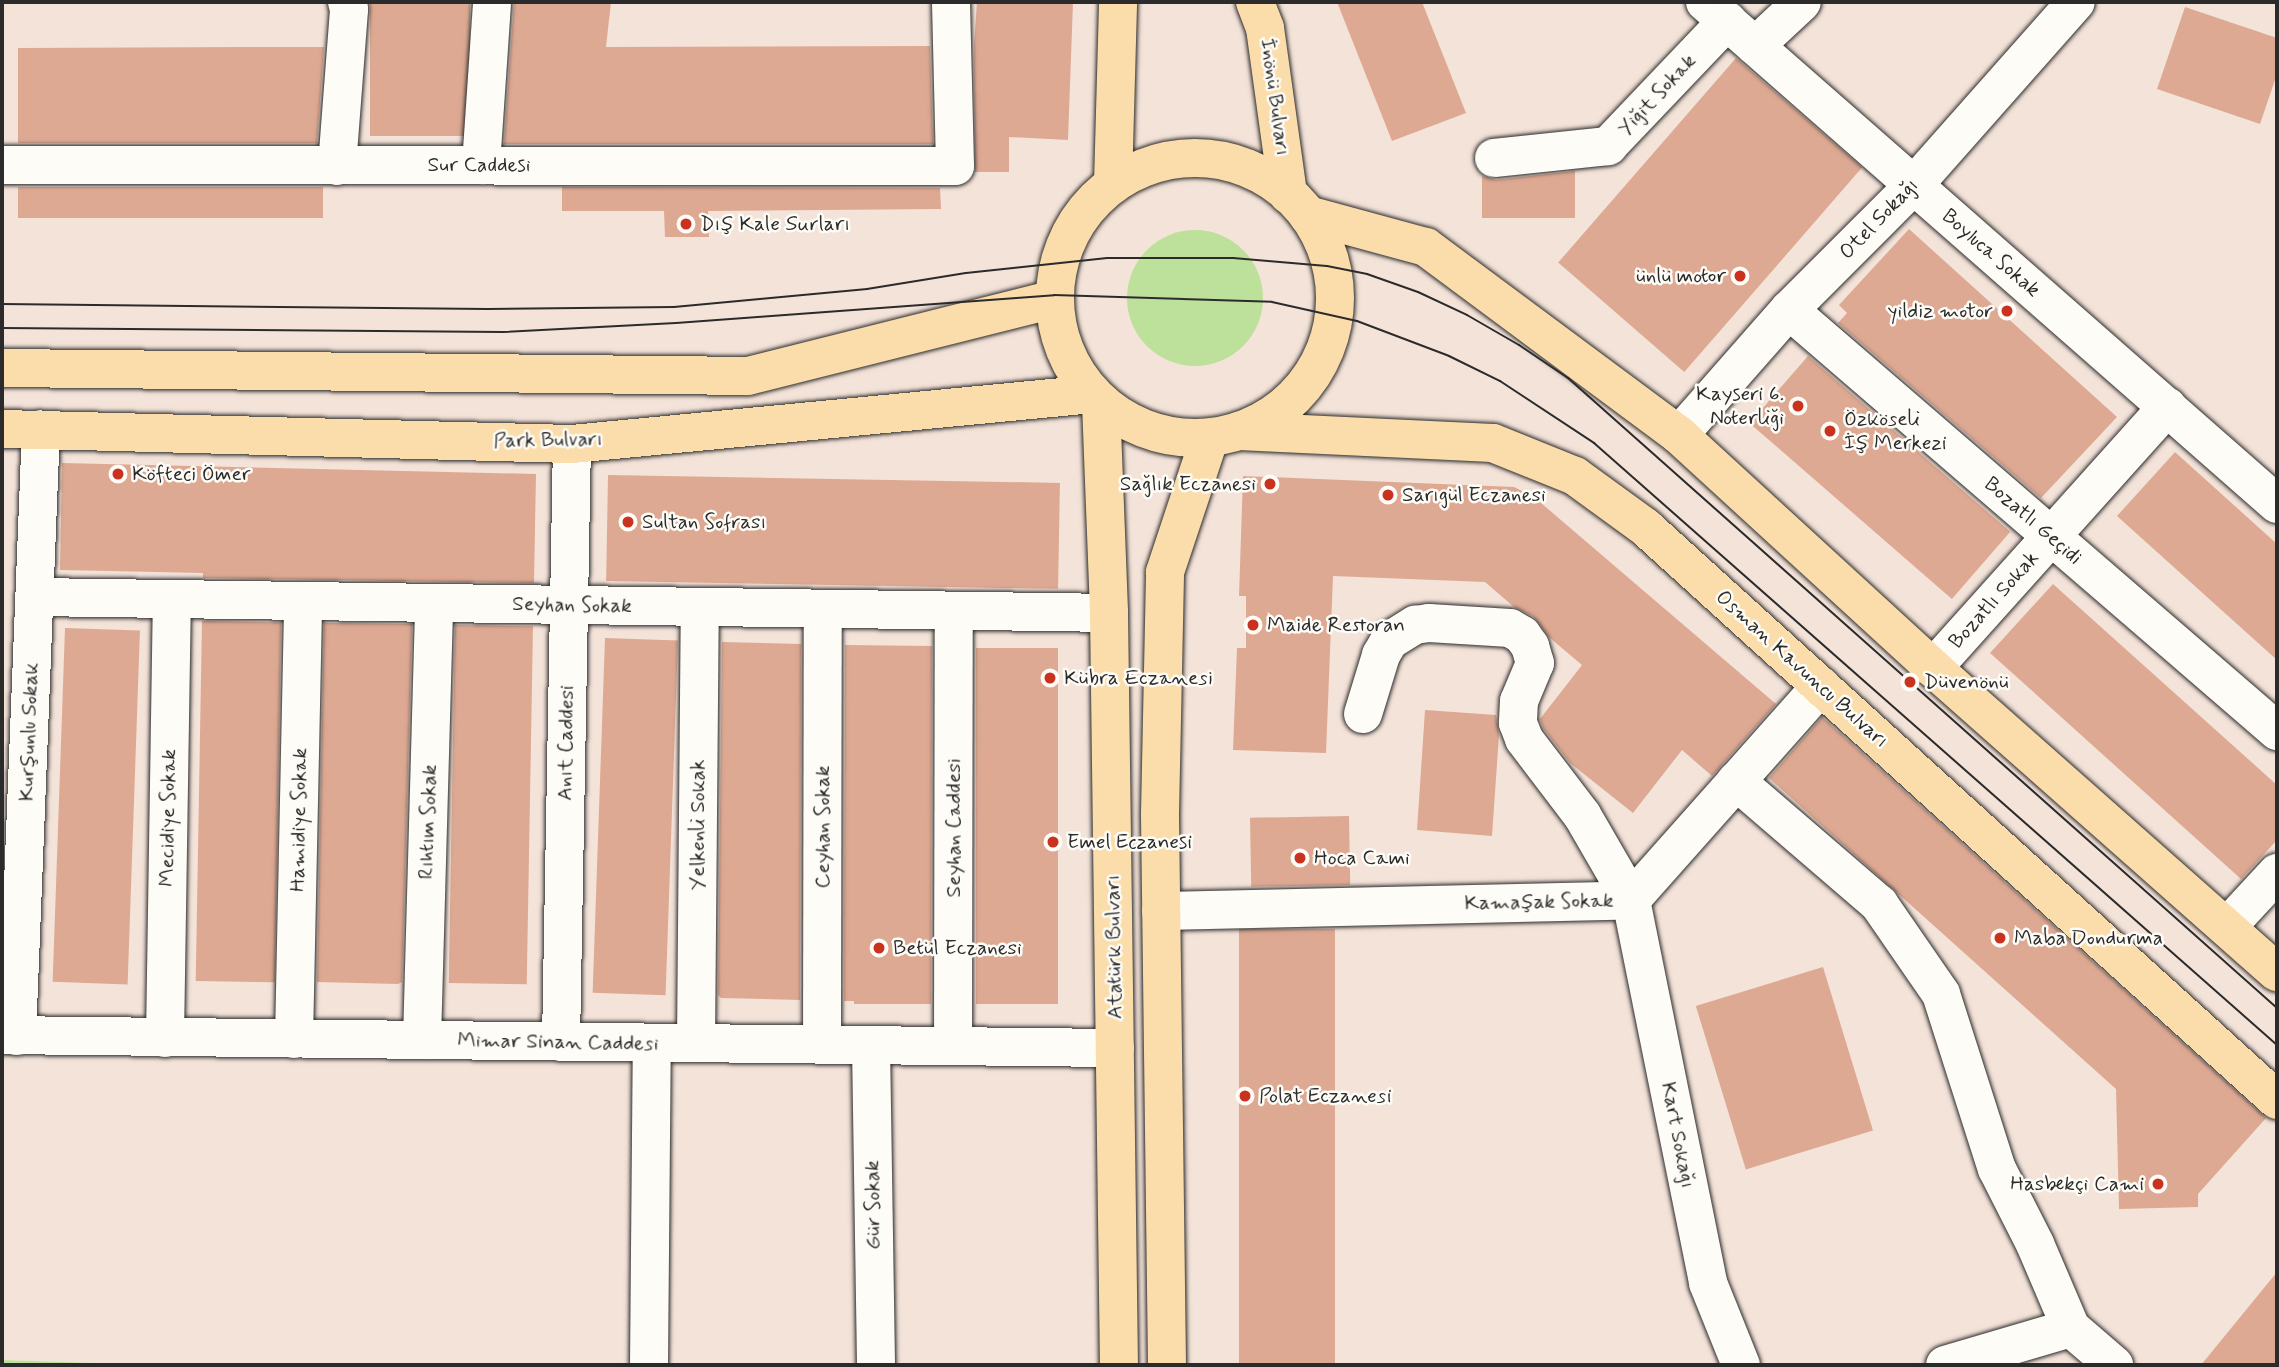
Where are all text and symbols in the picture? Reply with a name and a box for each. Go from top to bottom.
street label: İnönü Bulvarı [1254,37,1296,157]
street label: Yiğit Sokak [1613,49,1701,141]
street label: Sur Caddesi [425,152,533,178]
street label: Otel Sokağı [1834,173,1924,265]
street label: Boyluca Sokak [1936,203,2046,303]
place label: Dış Kale Surları [700,211,845,237]
marker: Dış Kale Surları [678,216,694,232]
place label: ünlü motor [1636,263,1726,289]
marker: ünlü motor [1732,268,1748,284]
place label: yildiz motor [1892,298,1993,324]
marker: yildiz motor [1999,303,2015,319]
place label: Kayseri 6. Noterliği [1696,381,1784,431]
marker: Kayseri 6. Noterliği [1790,398,1806,414]
place label: Özköseli İş Merkezi [1844,406,1947,456]
marker: Özköseli İş Merkezi [1822,423,1838,439]
street label: Park Bulvarı [493,426,603,454]
place label: Köfteci Ömer [132,461,250,487]
marker: Köfteci Ömer [110,466,126,482]
place label: Sağlık Eczanesi [1114,471,1256,497]
street label: Bozatlı Geçidi [1979,472,2087,570]
marker: Sağlık Eczanesi [1262,476,1278,492]
place label: Sarıgül Eczanesi [1402,482,1552,508]
marker: Sarıgül Eczanesi [1380,487,1396,503]
place label: Sultan Sofrası [642,509,768,535]
marker: Sultan Sofrası [620,514,636,530]
street label: Bozatlı Sokak [1944,546,2044,654]
street label: Osman Kavuncu Bulvarı [1711,585,1893,753]
street label: Seyhan Sokak [511,591,633,619]
place label: Maide Restoran [1267,612,1403,638]
marker: Maide Restoran [1245,617,1261,633]
street label: Kurşunlu Sokak [14,662,44,802]
place label: Kübra Eczanesi [1064,665,1207,691]
place label: Düvenönü [1924,669,2008,695]
marker: Kübra Eczanesi [1042,670,1058,686]
marker: Düvenönü [1902,674,1918,690]
street label: Anıt Caddesi [552,683,580,803]
street label: Hamidiye Sokak [285,748,313,892]
street label: Mecidiye Sokak [154,749,182,887]
street label: Seyhan Caddesi [941,758,967,898]
street label: Yelkenli Sokak [685,760,711,890]
street label: Rıhtım Sokak [413,763,443,881]
street label: Ceyhan Sokak [810,765,836,889]
place label: Emel Eczanesi [1067,829,1200,855]
marker: Emel Eczanesi [1045,834,1061,850]
place label: Hoca Cami [1314,845,1413,871]
marker: Hoca Cami [1292,850,1308,866]
street label: Atatürk Bulvarı [1100,876,1128,1018]
street label: Kamaşak Sokak [1464,888,1614,916]
place label: Maba Dondurma [2014,925,2167,951]
marker: Maba Dondurma [1992,930,2008,946]
place label: Betül Eczanesi [893,935,1028,961]
marker: Betül Eczanesi [871,940,887,956]
street label: Mimar Sinan Caddesi [458,1028,658,1056]
street label: Kart Sokağı [1655,1080,1701,1190]
place label: Polat Eczanesi [1259,1083,1391,1109]
marker: Polat Eczanesi [1237,1088,1253,1104]
street label: Gür Sokak [860,1159,886,1251]
place label: Hasbekçi Cami [2010,1171,2144,1197]
marker: Hasbekçi Cami [2150,1176,2166,1192]

